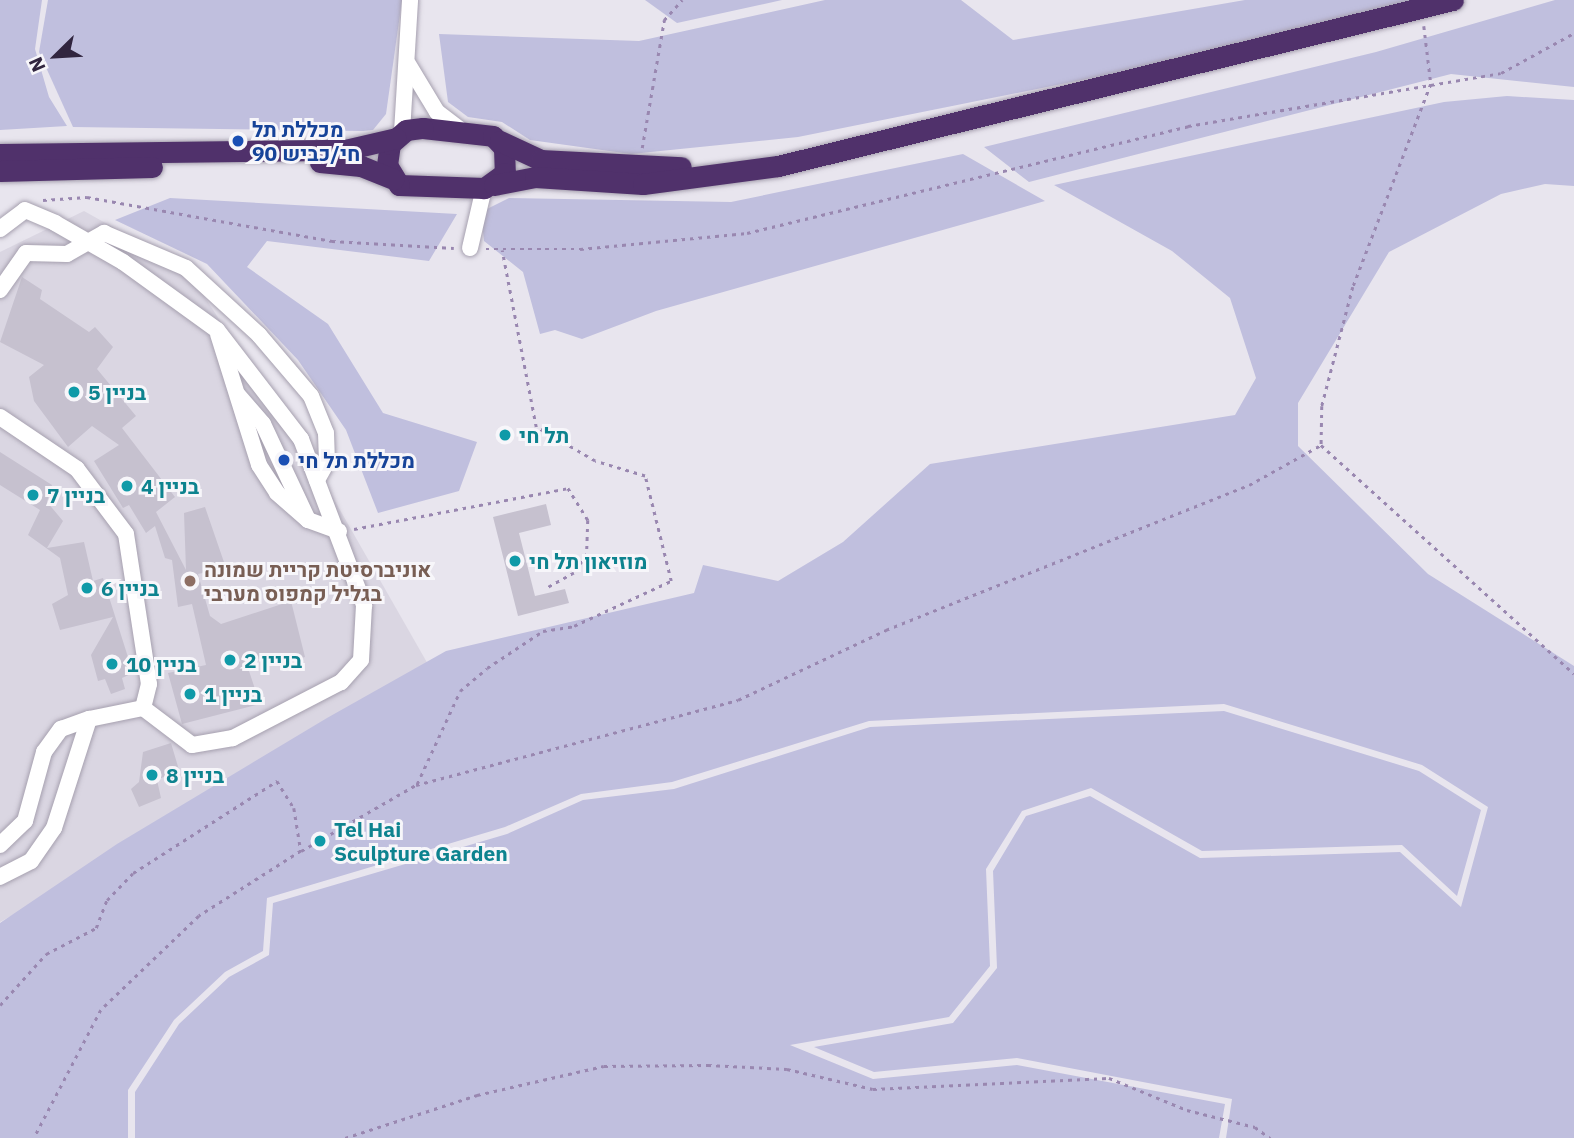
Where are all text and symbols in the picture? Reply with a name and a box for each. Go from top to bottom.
north arrow [21,21,91,91]
text: N [23,53,51,76]
place label: מכללת תל חי/כביש 90 [252,116,360,166]
marker: מכללת תל חי/כביש 90 [230,133,246,149]
place label: בניין 5 [88,379,146,405]
marker: בניין 5 [66,384,82,400]
place label: תל חי [519,422,569,448]
marker: תל חי [497,427,513,443]
place label: מכללת תל חי [298,447,415,473]
marker: מכללת תל חי [276,452,292,468]
place label: בניין 4 [141,473,199,499]
marker: בניין 4 [119,478,135,494]
place label: בניין 7 [47,482,105,508]
marker: בניין 7 [25,487,41,503]
place label: מוזיאון תל חי [529,548,647,574]
marker: מוזיאון תל חי [507,553,523,569]
place label: אוניברסיטת קריית שמונה בגליל קמפוס מערבי [204,556,431,606]
marker: אוניברסיטת קריית שמונה בגליל קמפוס מערבי [182,573,198,589]
place label: בניין 6 [101,575,159,601]
marker: בניין 6 [79,580,95,596]
place label: בניין 2 [244,647,302,673]
place label: בניין 10 [126,651,197,677]
marker: בניין 2 [222,652,238,668]
marker: בניין 10 [104,656,120,672]
place label: בניין 1 [204,681,262,707]
marker: בניין 1 [182,686,198,702]
place label: בניין 8 [166,762,224,788]
marker: בניין 8 [144,767,160,783]
place label: Tel Hai Sculpture Garden [334,816,508,866]
marker: Tel Hai Sculpture Garden [312,833,328,849]

